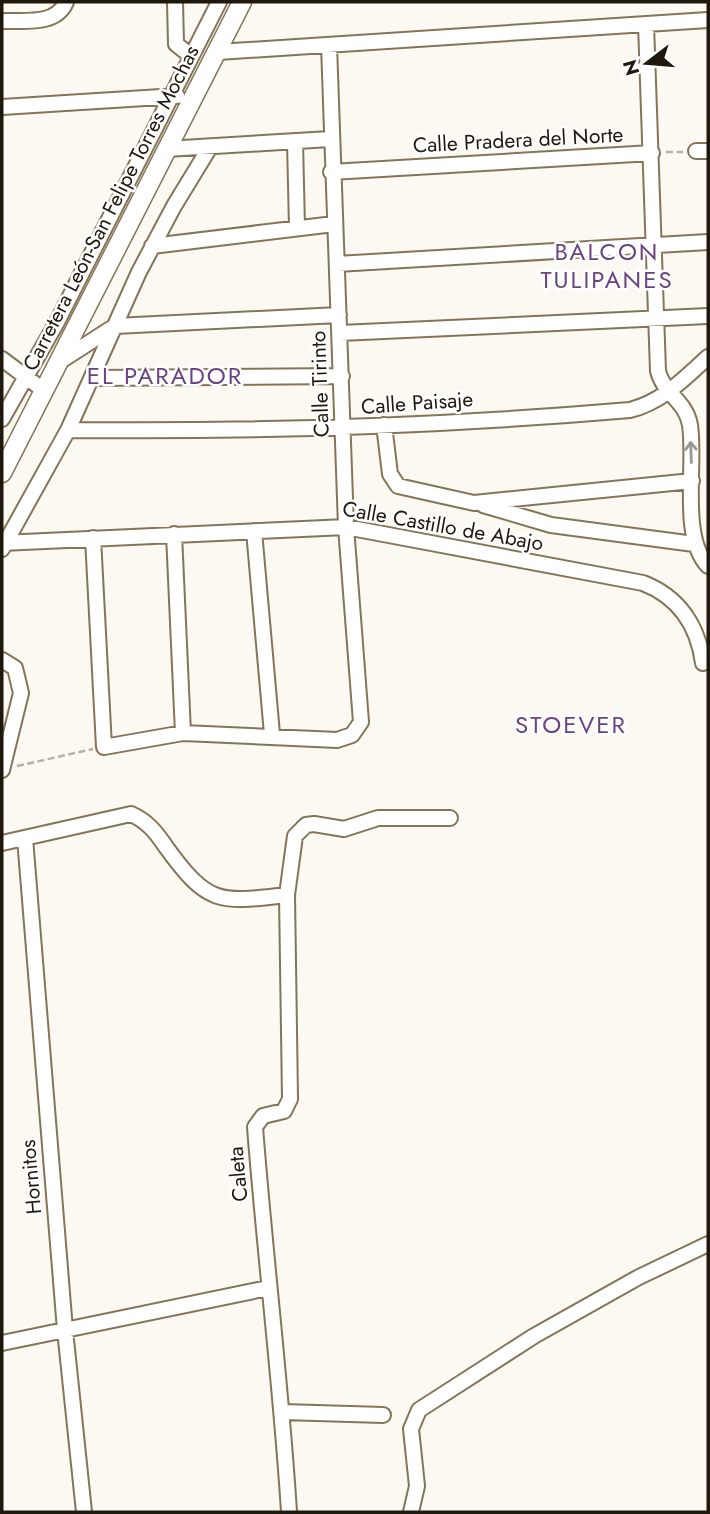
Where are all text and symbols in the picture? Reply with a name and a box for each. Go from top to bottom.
north arrow [612,28,682,98]
street label: Carretera León-San Felipe Torres Mochas [15,40,207,376]
text: N [616,57,646,79]
street label: Calle Pradera del Norte [412,119,624,160]
district label: BALCON TULIPANES [540,234,674,297]
street label: Calle Tirinto [303,330,337,438]
district label: EL PARADOR [87,358,243,393]
street label: Calle Paisaje [360,384,474,422]
one-way arrow [684,441,697,464]
street label: Calle Castillo de Abajo [340,494,546,558]
district label: STOEVER [515,707,627,742]
street label: Hornitos [13,1138,49,1216]
street label: Caleta [221,1145,255,1203]

